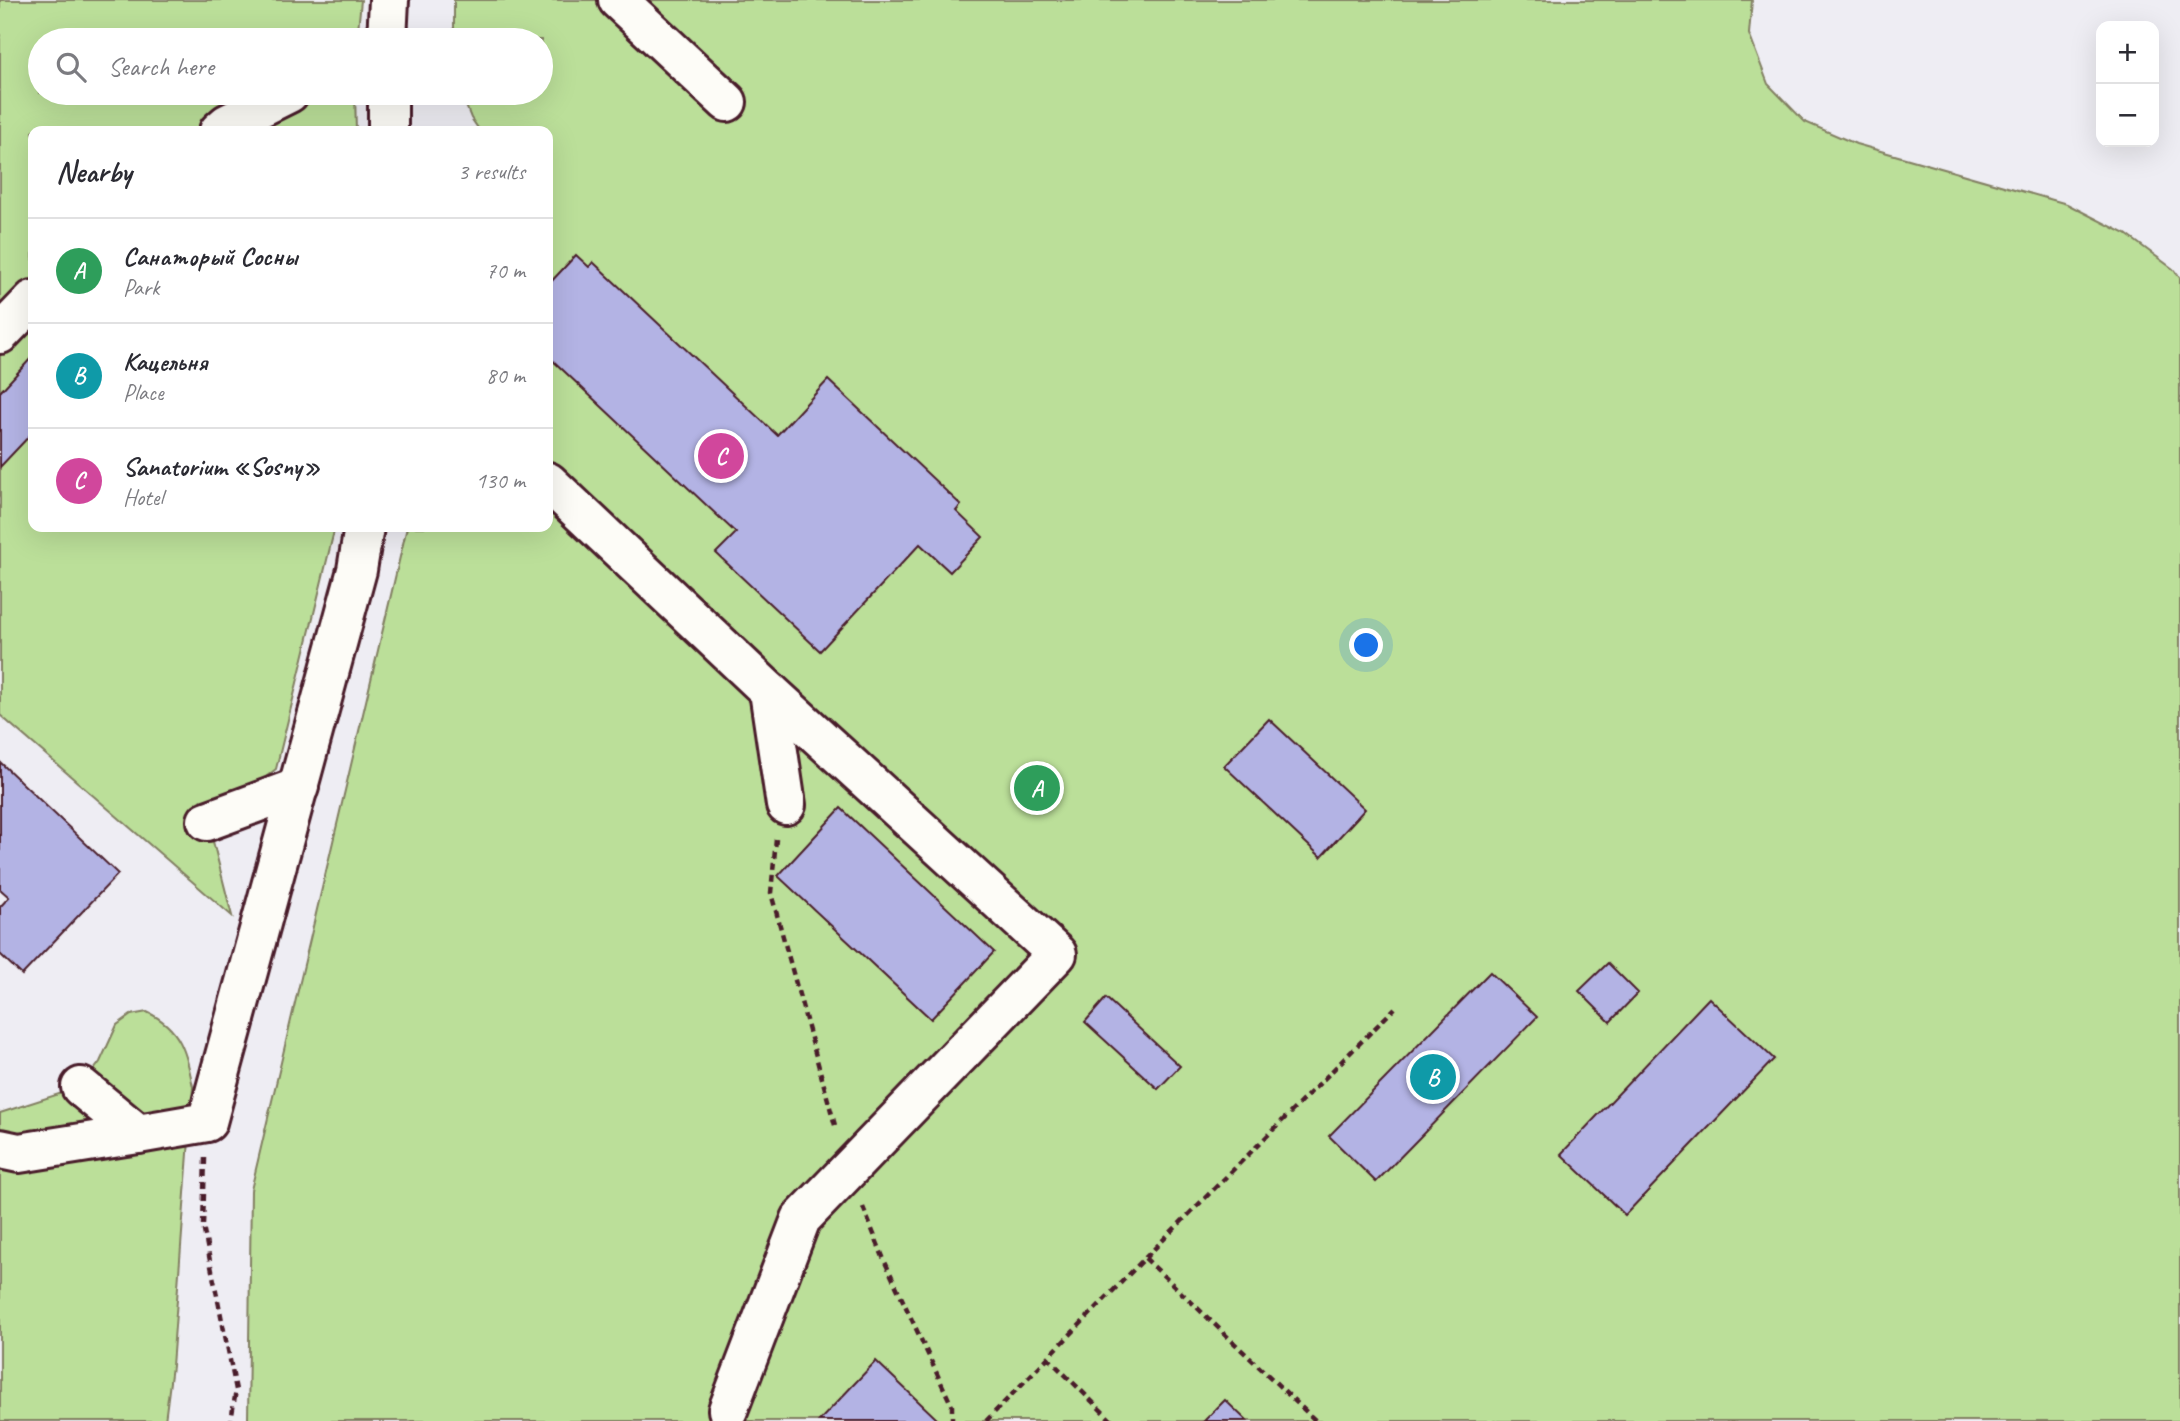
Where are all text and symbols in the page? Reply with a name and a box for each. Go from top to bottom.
map controls [2096,21,2159,147]
button: + [2096,21,2159,84]
search box [28,28,553,105]
icon: search [52,48,90,86]
text: Search here [108,50,214,83]
button: − [2096,84,2159,147]
text: Nearby [56,153,132,191]
text: 3 results [458,157,525,186]
text: Санаторый Сосны [123,240,298,273]
text: A [73,256,85,285]
text: 70 m [486,256,525,285]
text: Park [123,273,159,302]
text: Кацельня [123,345,207,378]
text: B [73,361,85,390]
text: 80 m [486,361,525,390]
text: Place [123,378,163,407]
pin: C [698,430,744,482]
text: Sanatorium «Sosny» [123,450,320,483]
text: C [74,466,84,495]
text: 130 m [476,466,525,495]
text: Hotel [123,483,163,512]
your location [1349,628,1383,662]
pin: A [1014,762,1060,814]
pin: B [1410,1051,1456,1103]

